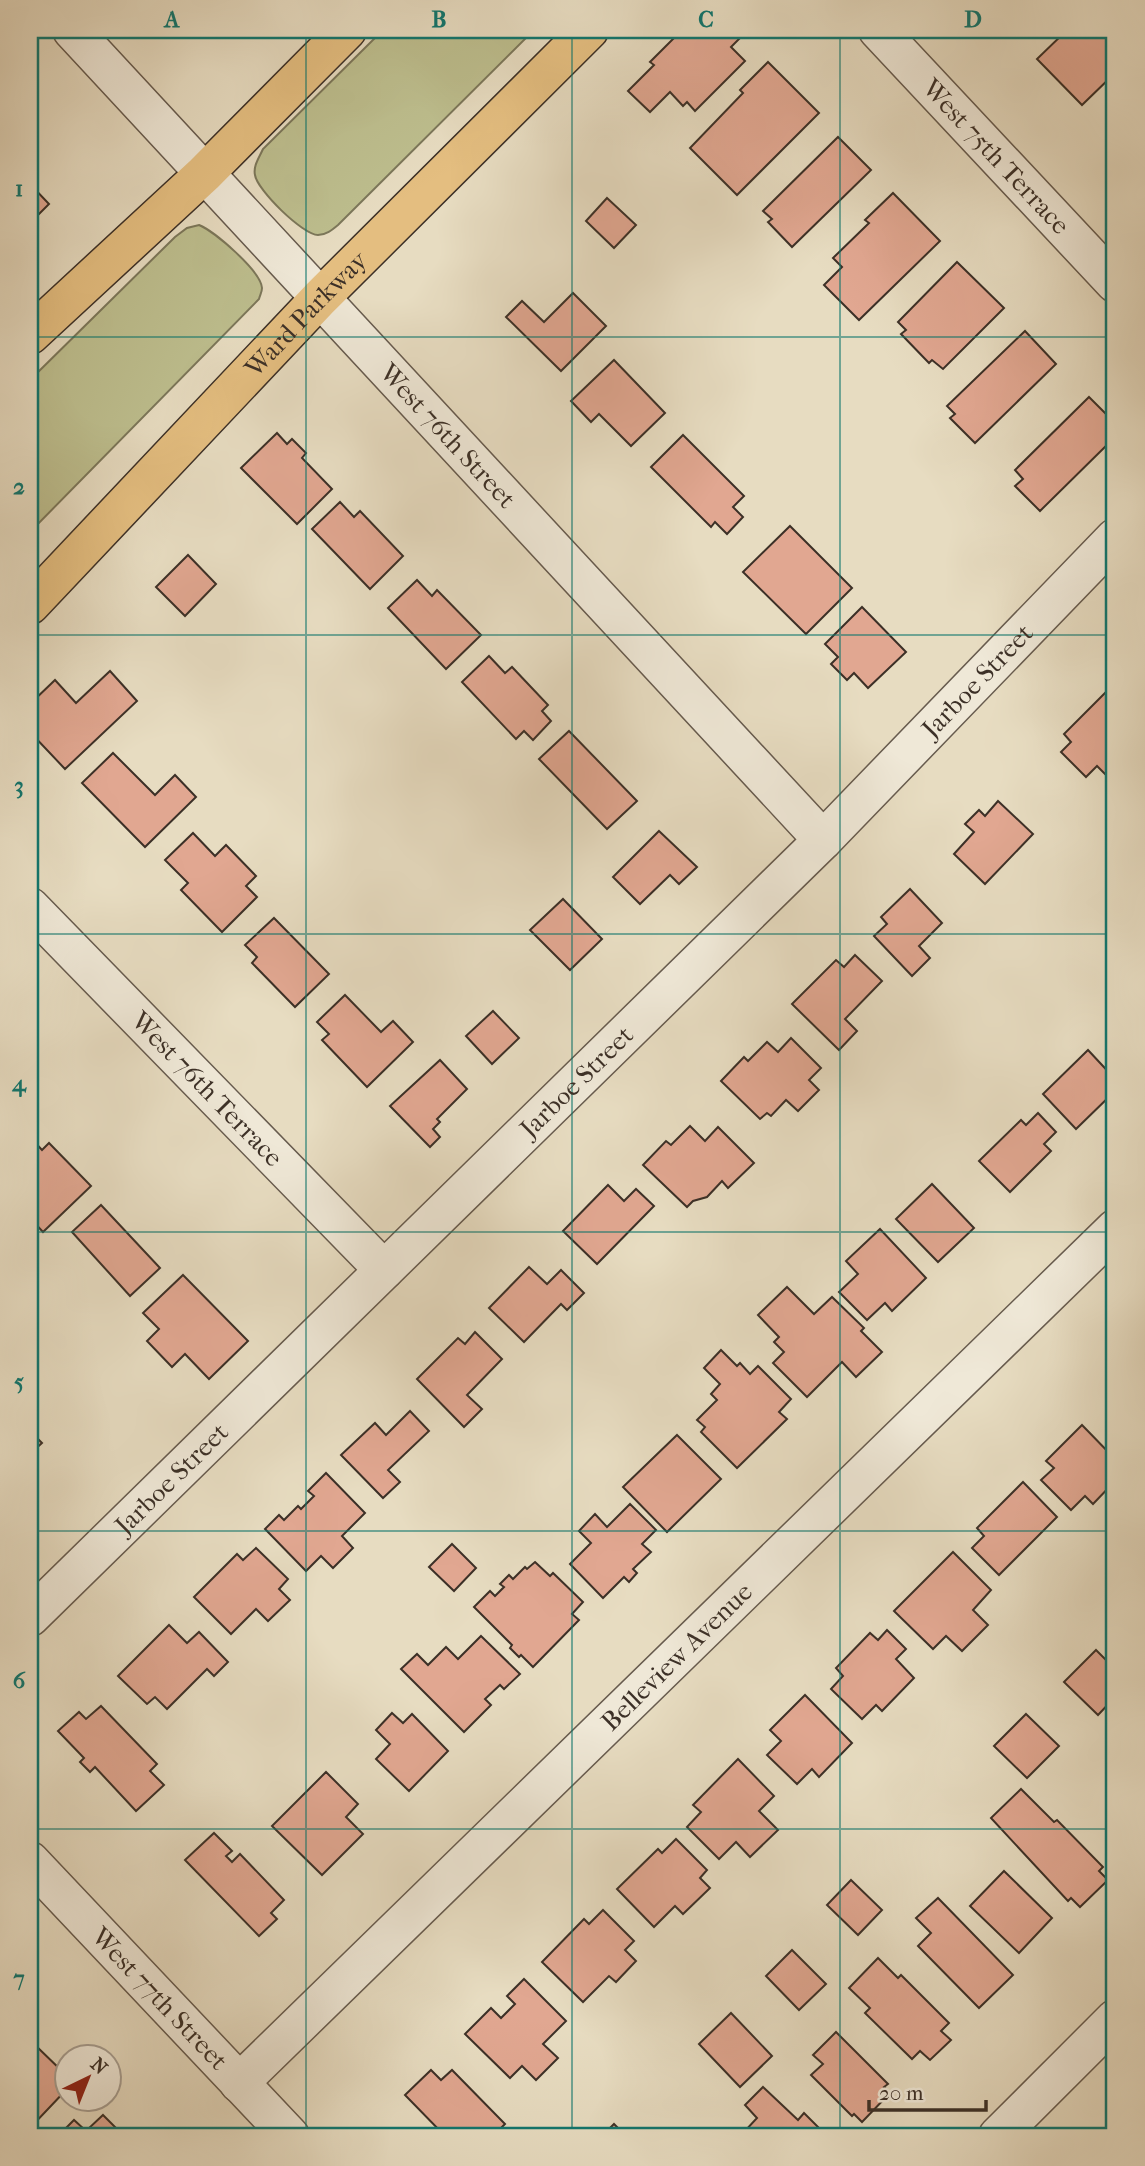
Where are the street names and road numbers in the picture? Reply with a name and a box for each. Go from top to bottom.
street label: West 75th Terrace [916,72,1076,240]
street label: Ward Parkway [238,244,374,384]
street label: West 76th Street [373,356,523,515]
street label: Jarboe Street [914,617,1040,745]
street label: West 76th Terrace [124,1004,290,1173]
street label: Jarboe Street [512,1019,640,1145]
street label: Jarboe Street [107,1416,235,1542]
street label: Belleview Avenue [595,1576,759,1737]
street label: West 77th Street [85,1920,235,2076]

